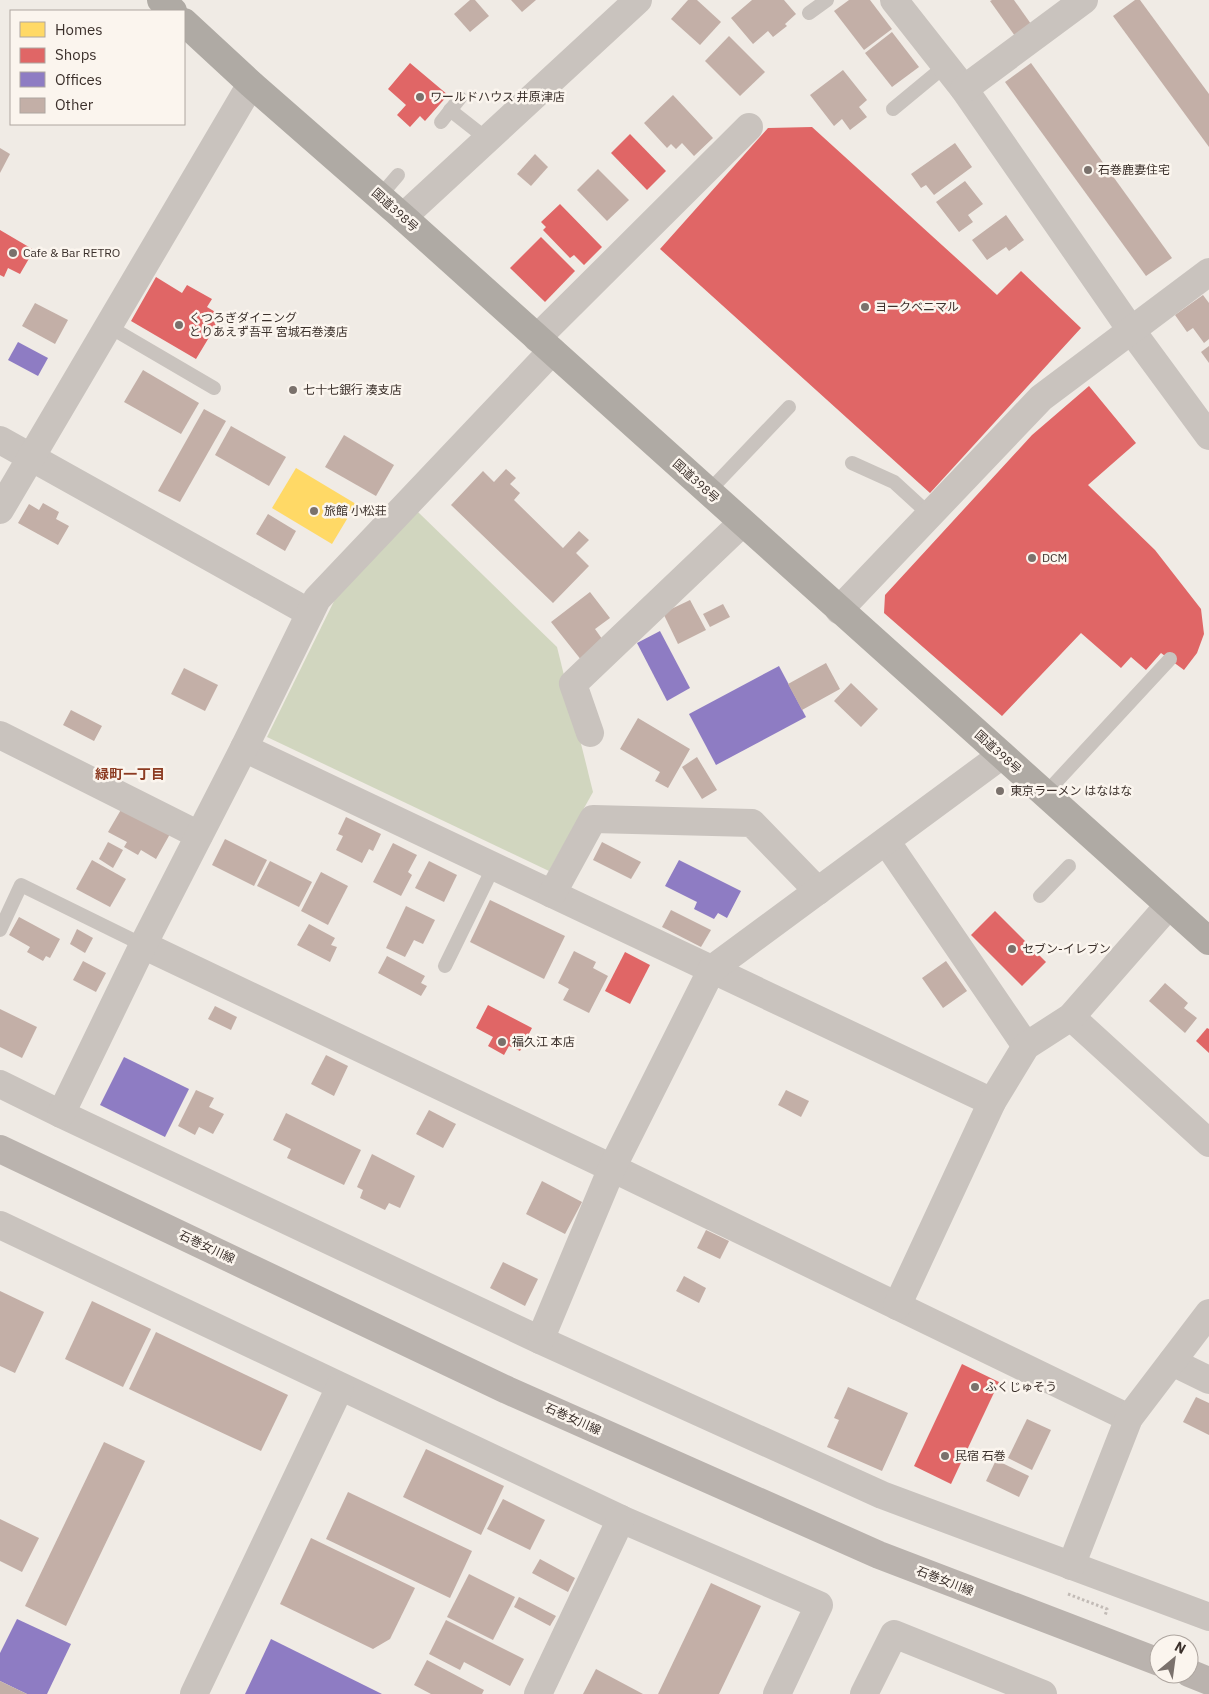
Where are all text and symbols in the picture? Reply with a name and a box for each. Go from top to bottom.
legend [10,10,185,125]
text: Homes [55,20,103,39]
text: Shops [55,45,97,64]
text: Offices [55,70,102,89]
place label: ワールドハウス 井原津店 [430,89,565,104]
marker: ワールドハウス 井原津店 [414,91,426,103]
text: Other [55,95,94,114]
place label: 石巻鹿妻住宅 [1098,162,1170,177]
marker: 石巻鹿妻住宅 [1082,164,1094,176]
street label: 国道398号 [369,185,422,234]
place label: Cafe & Bar RETRO [23,245,120,260]
marker: Cafe & Bar RETRO [7,247,19,259]
place label: ヨークベニマル [875,299,959,314]
marker: ヨークベニマル [859,301,871,313]
place label: くつろぎダイニング とりあえず吾平 宮城石巻湊店 [189,310,348,339]
marker: くつろぎダイニング とりあえず吾平 宮城石巻湊店 [173,319,185,331]
place label: 七十七銀行 湊支店 [303,382,402,397]
marker: 七十七銀行 湊支店 [287,384,299,396]
street label: 国道398号 [670,456,723,505]
place label: 旅館 小松荘 [324,503,387,518]
marker: 旅館 小松荘 [308,505,320,517]
place label: DCM [1042,550,1067,565]
marker: DCM [1026,552,1038,564]
street label: 国道398号 [972,727,1025,776]
district label: 緑町一丁目 [95,765,165,783]
place label: 東京ラーメン はなはな [1010,783,1132,798]
marker: 東京ラーメン はなはな [994,785,1006,797]
place label: セブン-イレブン [1022,941,1111,956]
marker: セブン-イレブン [1006,943,1018,955]
place label: 福久江 本店 [512,1034,575,1049]
marker: 福久江 本店 [496,1036,508,1048]
street label: 石巻女川線 [177,1227,238,1266]
place label: ふくじゅそう [985,1379,1057,1394]
marker: ふくじゅそう [969,1381,981,1393]
street label: 石巻女川線 [543,1399,604,1438]
place label: 民宿 石巻 [955,1448,1006,1463]
marker: 民宿 石巻 [939,1450,951,1462]
street label: 石巻女川線 [914,1563,976,1598]
north arrow [1149,1634,1199,1684]
text: N [1172,1637,1189,1658]

